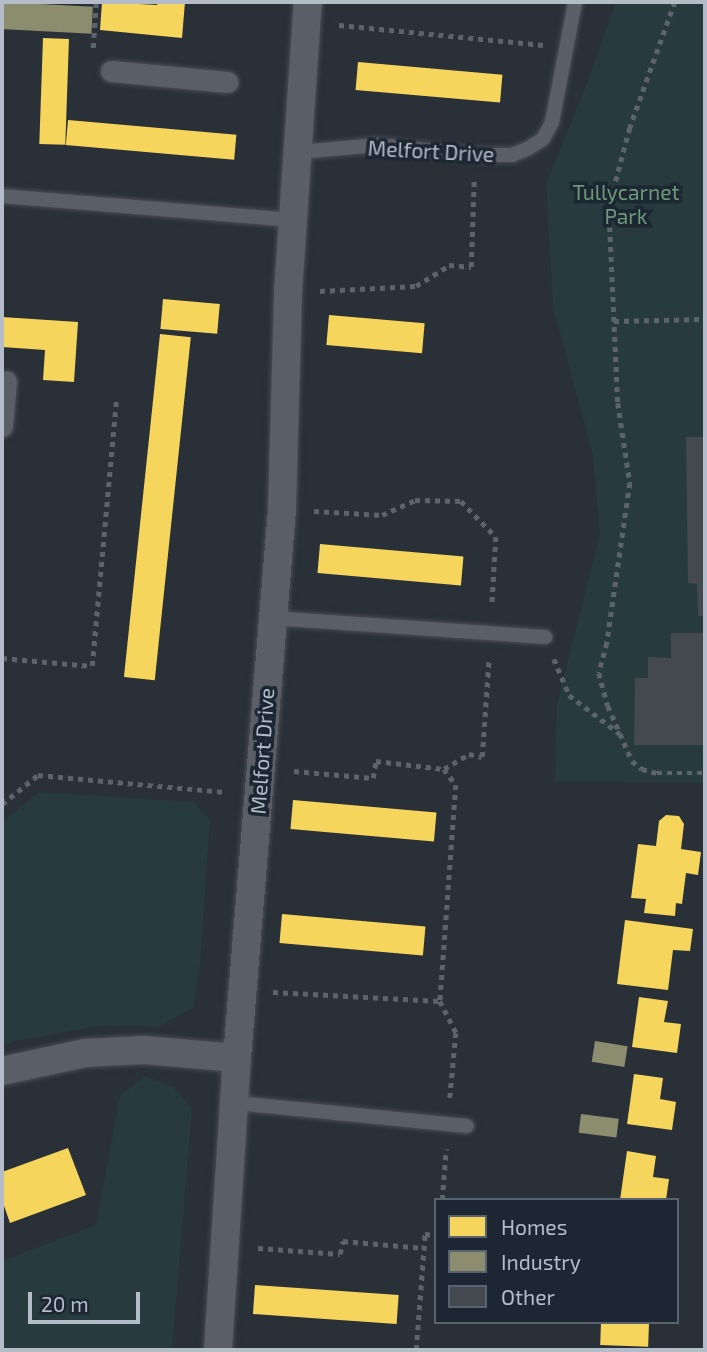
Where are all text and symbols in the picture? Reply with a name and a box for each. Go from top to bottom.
street label: Melfort Drive [367,135,495,167]
park label: Tullycarnet Park [573,179,679,229]
street label: Melfort Drive [245,687,279,815]
legend [434,1198,679,1324]
text: Homes [501,1214,567,1239]
text: Industry [501,1249,581,1274]
scale bar [32,1278,144,1322]
text: Other [501,1284,555,1309]
text: 20 m [41,1291,89,1316]

